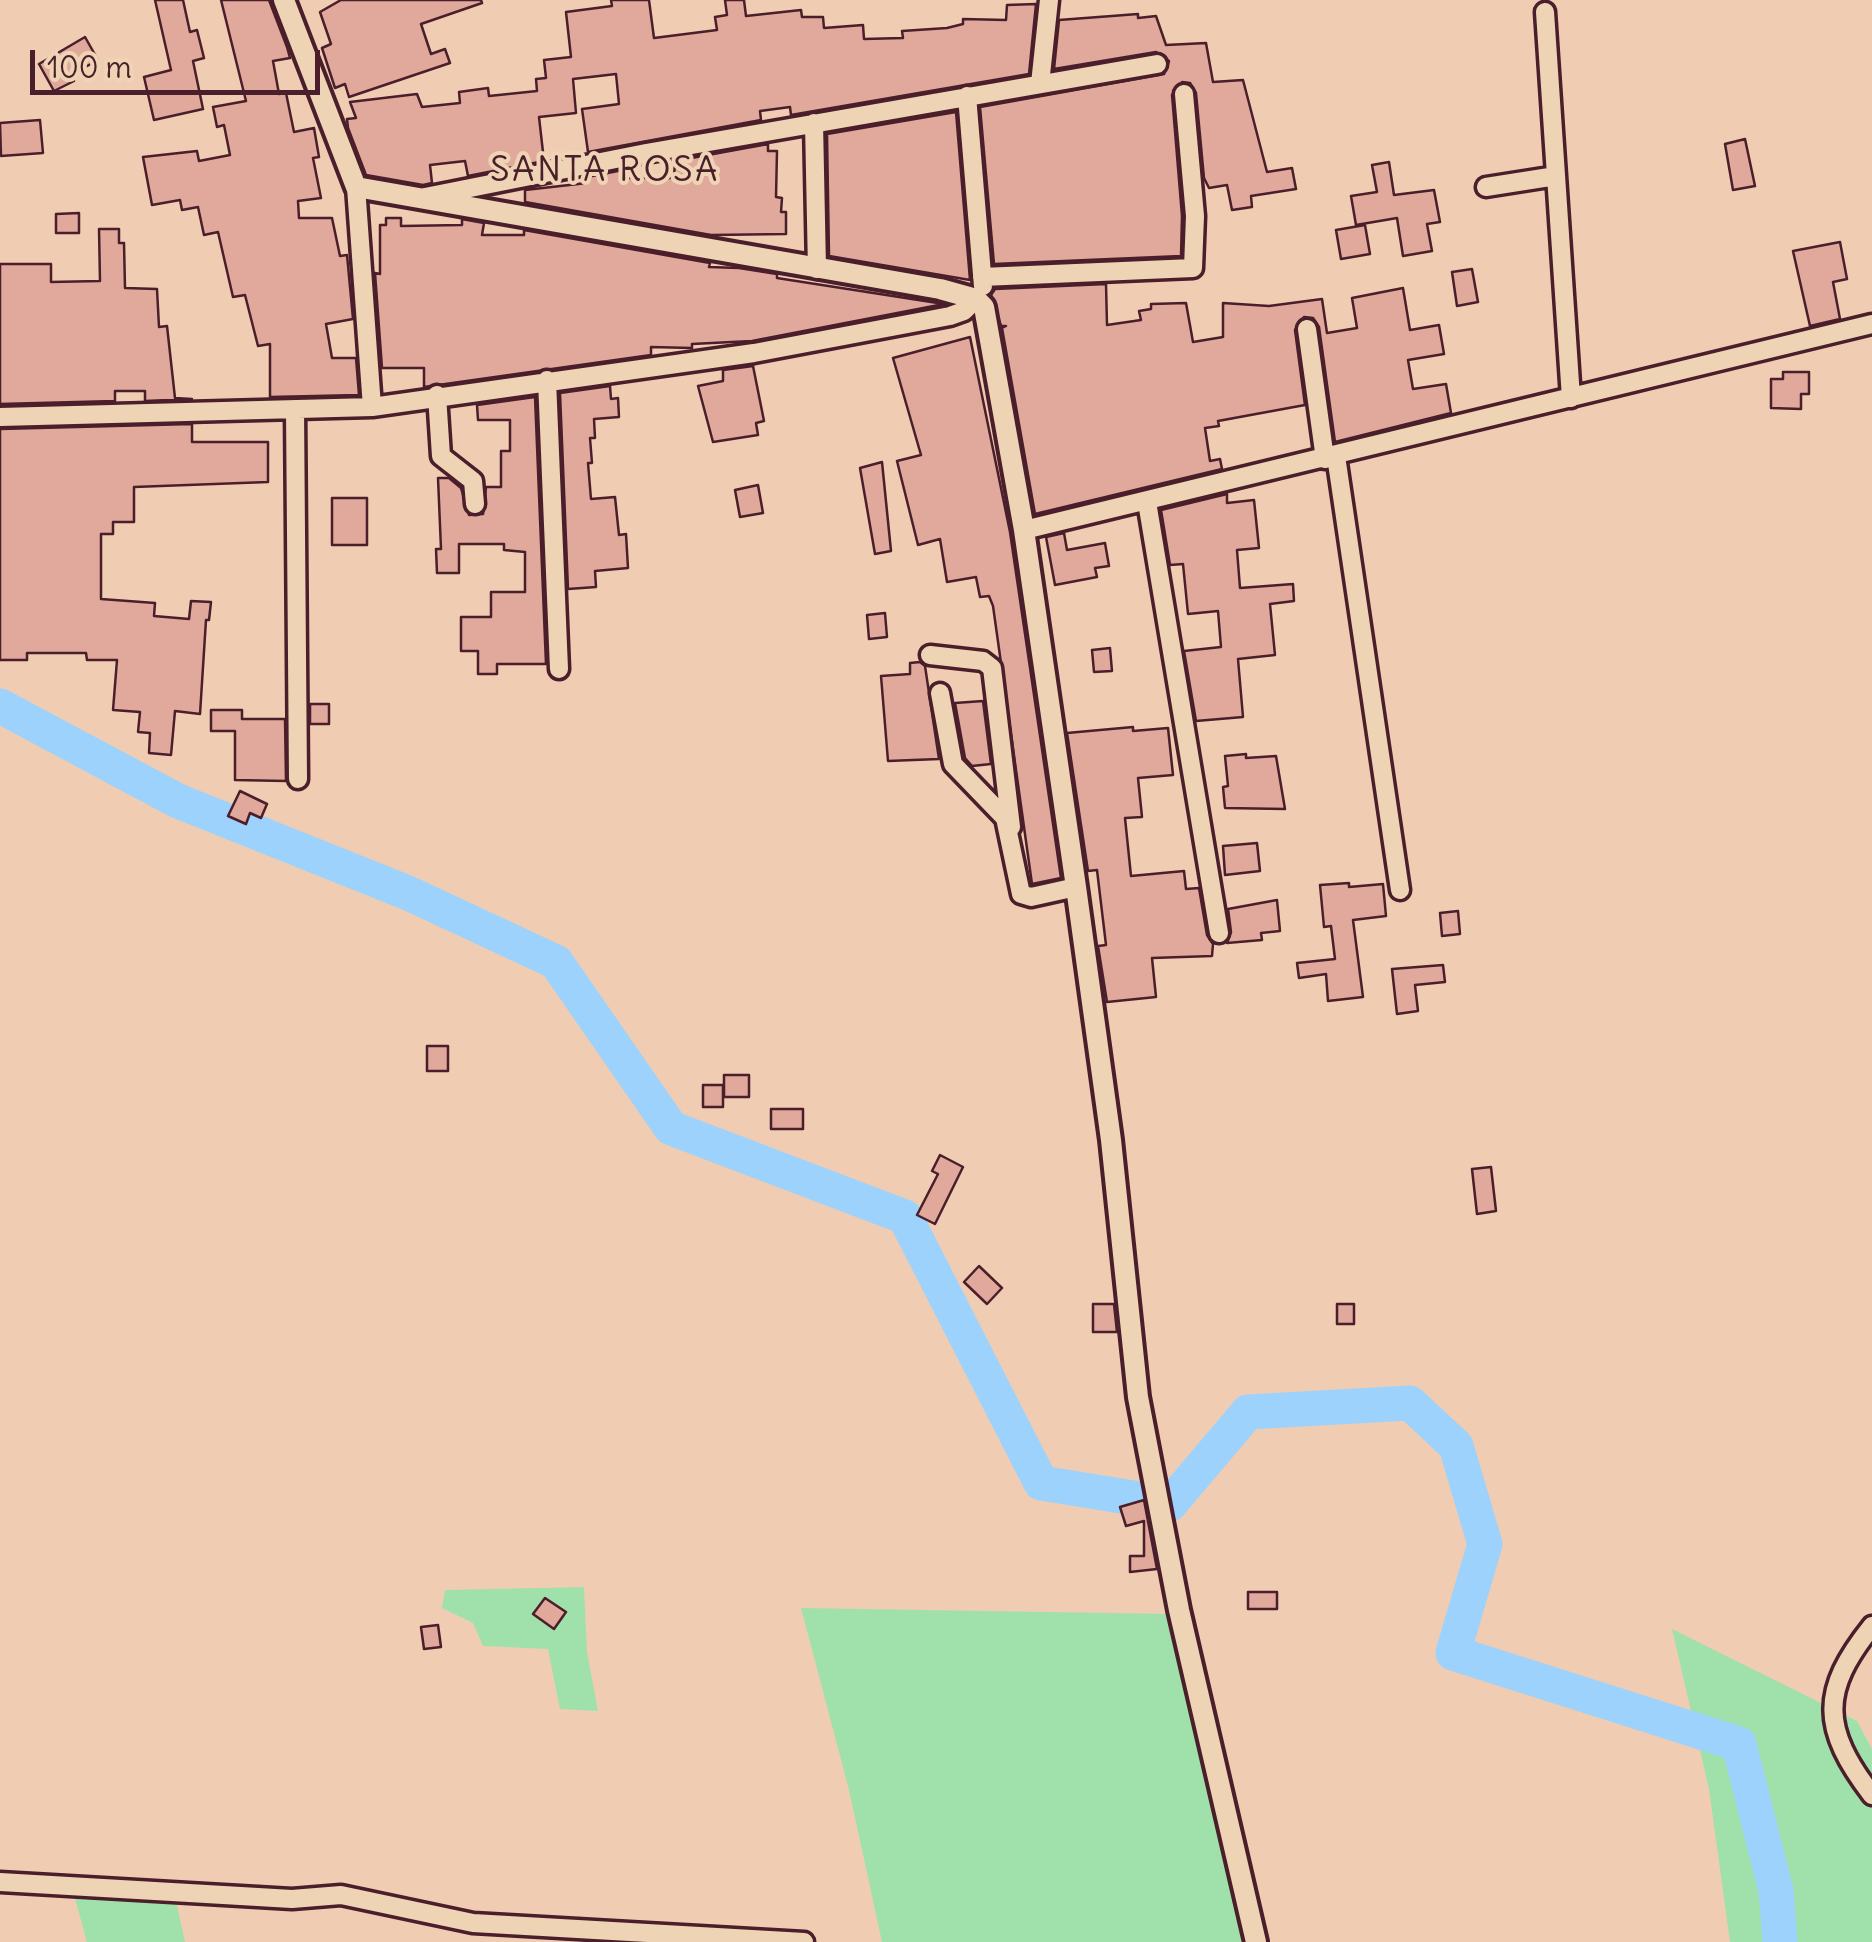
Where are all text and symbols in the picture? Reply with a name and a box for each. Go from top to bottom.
scale bar [35,30,325,92]
text: 100 m [47,48,132,86]
district label: SANTA ROSA [490,150,720,192]

